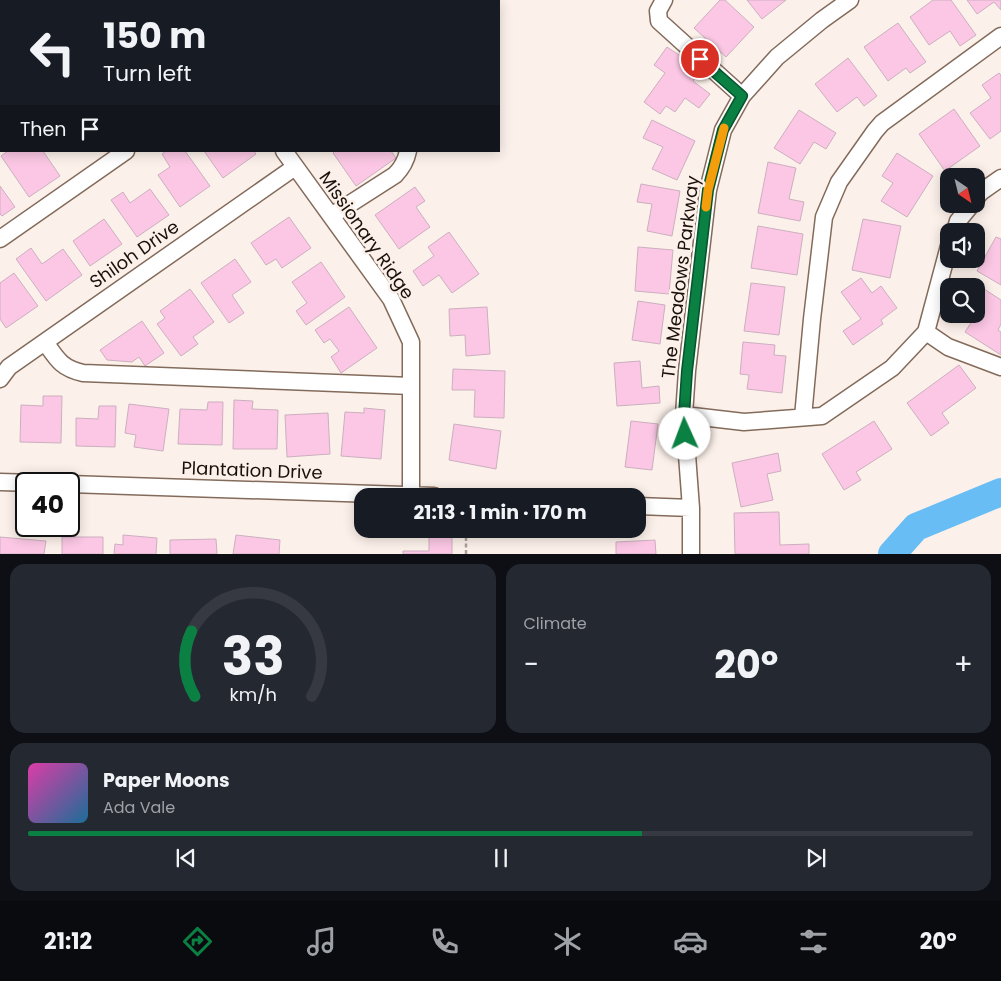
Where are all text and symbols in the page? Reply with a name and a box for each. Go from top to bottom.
text: 150 m [103,11,206,60]
icon: left [20,20,85,85]
pin [679,38,721,80]
icon: arrive [686,45,714,73]
text: Turn left [103,58,191,89]
icon: arrive [76,115,104,143]
text: Then [20,116,66,143]
street label: Missionary Ridge [313,166,421,304]
north arrow [940,168,985,212]
map controls [940,168,985,323]
street label: The Meadows Parkway [655,174,705,380]
street label: Shiloh Drive [84,214,184,294]
button: sound [940,223,985,268]
button: search [940,278,985,323]
position arrow [658,407,710,459]
street label: Plantation Drive [181,455,323,485]
speed limit sign: 40 [15,472,80,537]
text: 21:13 · 1 min · 170 m [413,499,587,526]
text: Climate [524,612,587,635]
text: 33 [221,620,284,693]
text: 20° [714,638,778,691]
text: − [524,645,539,684]
text: + [954,645,973,684]
text: km/h [229,682,277,707]
text: Paper Moons [103,767,230,794]
text: Ada Vale [103,796,175,819]
icon: previous [172,844,200,872]
icon: pause [487,844,515,872]
icon: next [802,844,830,872]
icon: directions [180,924,215,959]
icon: music [304,924,339,959]
icon: phone [427,924,462,959]
icon: climate [550,924,585,959]
icon: car [673,924,708,959]
icon: filters [796,924,831,959]
text: 21:12 [44,926,92,957]
text: 20° [920,926,957,957]

